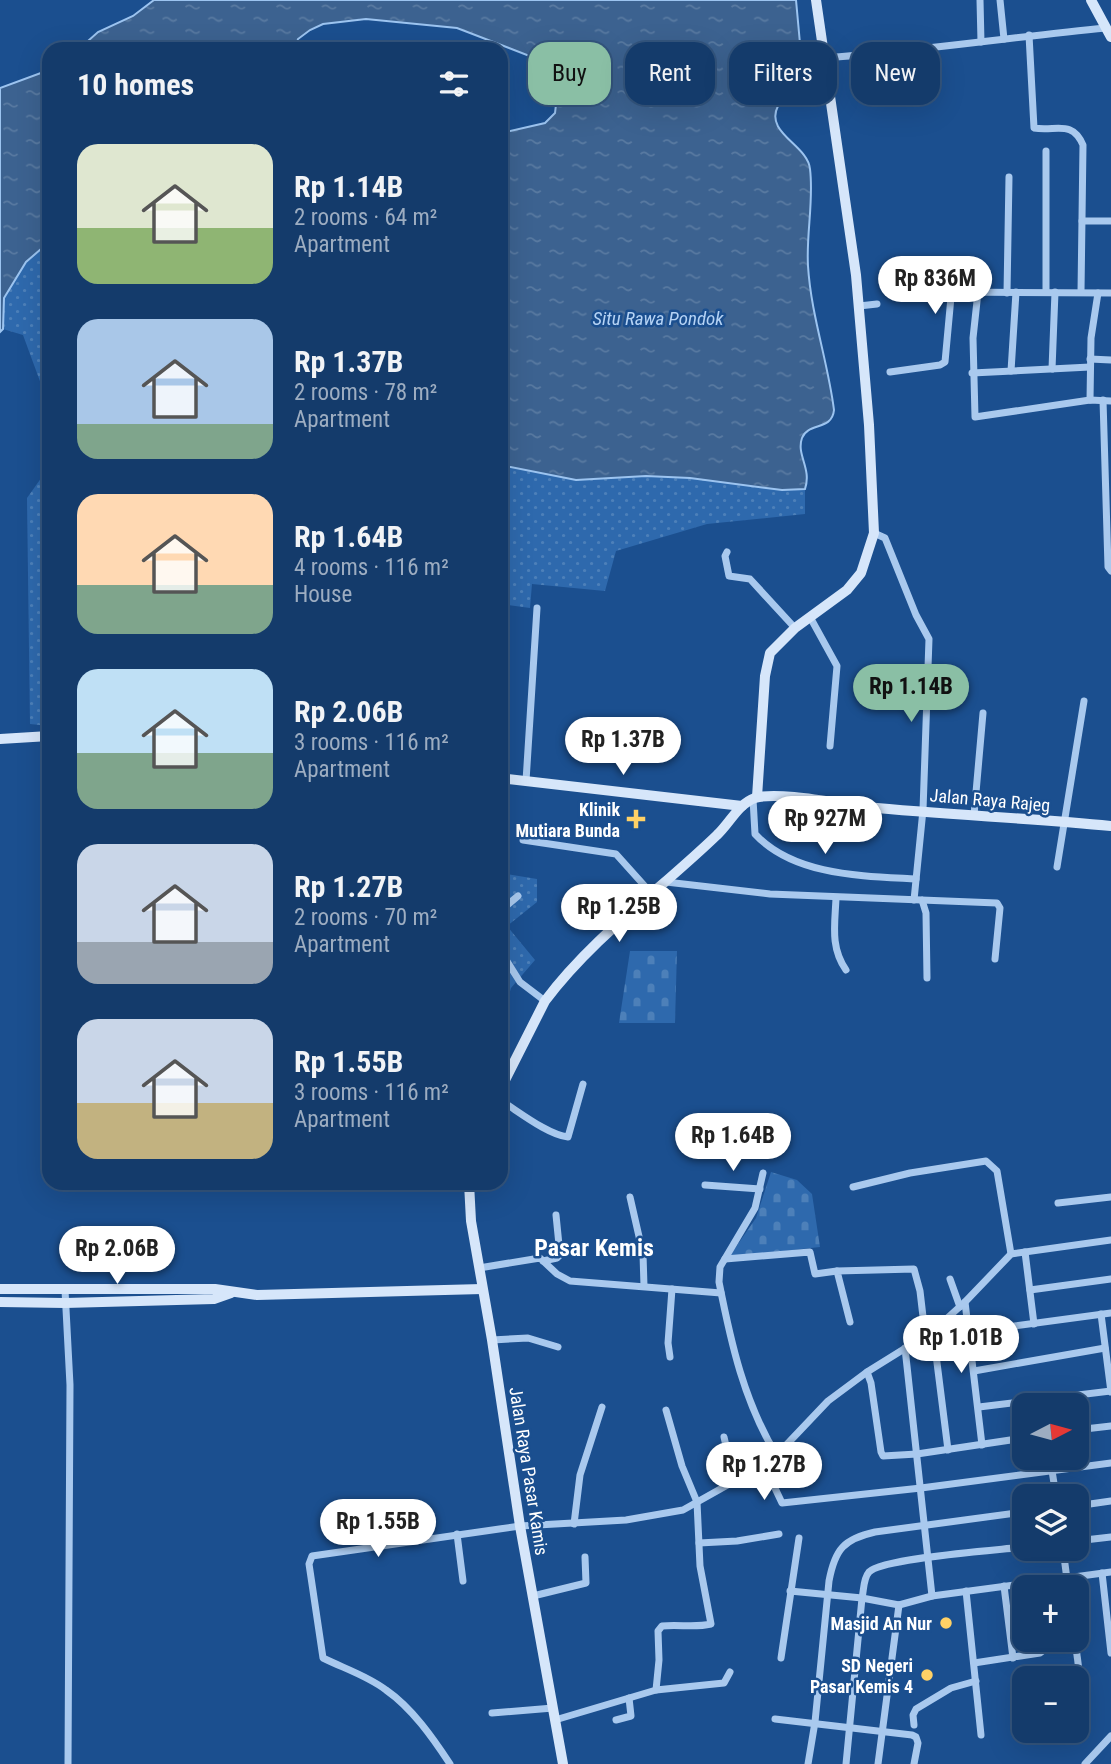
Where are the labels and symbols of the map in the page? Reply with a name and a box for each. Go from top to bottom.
pin: Rp 836M [870,256,1000,316]
water label: Situ Rawa Pondok [592,307,724,330]
pin: Rp 1.14B [839,664,983,724]
pin: Rp 1.37B [551,718,695,777]
street label: Jalan Raya Rajeg [929,784,1051,816]
pin: Rp 927M [760,796,890,856]
place label: Klinik Mutiara Bunda [515,799,620,841]
marker: Klinik Mutiara Bunda [626,809,646,829]
pin: Rp 1.25B [547,884,691,944]
pin: Rp 1.64B [661,1114,805,1173]
pin: Rp 2.06B [45,1226,189,1286]
district label: Pasar Kemis [534,1234,654,1262]
pin: Rp 1.01B [889,1316,1033,1375]
street label: Jalan Raya Pasar Kamis [505,1385,553,1557]
north arrow [1012,1393,1088,1470]
pin: Rp 1.27B [692,1442,836,1502]
pin: Rp 1.55B [306,1500,450,1559]
place label: Masjid An Nur [831,1613,932,1634]
marker: Masjid An Nur [938,1615,954,1631]
place label: SD Negeri Pasar Kemis 4 [810,1655,913,1697]
marker: SD Negeri Pasar Kemis 4 [919,1667,935,1683]

